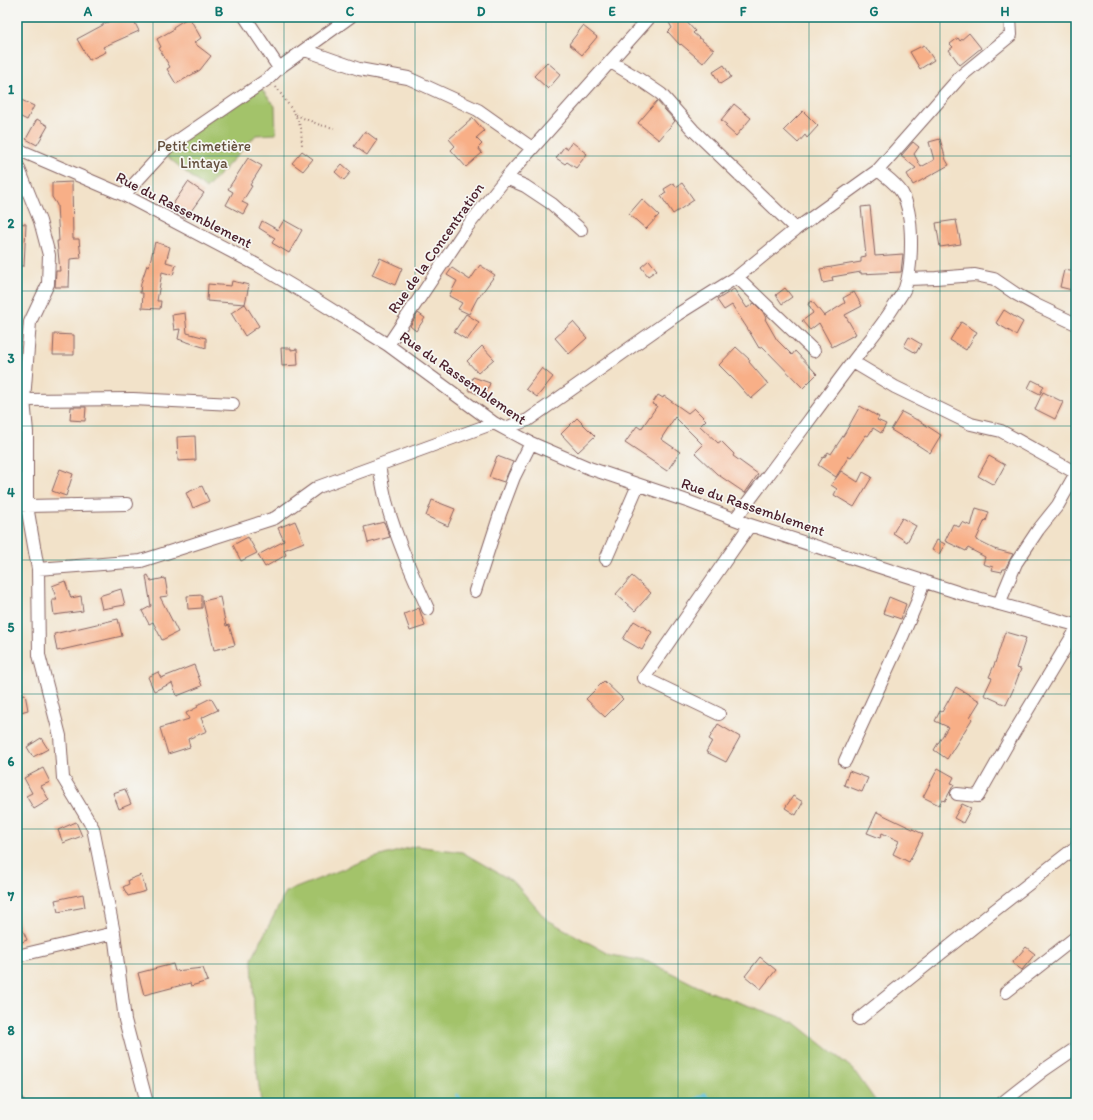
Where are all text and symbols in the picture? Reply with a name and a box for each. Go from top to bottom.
text: A [83,4,93,19]
text: B [215,4,224,19]
text: C [346,4,355,19]
text: D [477,4,486,19]
text: E [608,4,616,19]
text: F [740,4,747,19]
text: G [870,4,879,19]
text: H [1001,4,1010,19]
text: 1 [8,82,14,97]
park label: Petit cimetière Lintaya [157,137,251,172]
street label: Rue du Rassemblement [113,168,255,252]
street label: Rue de la Concentration [384,179,488,317]
text: 2 [8,216,15,231]
street label: Rue du Rassemblement [396,327,530,429]
text: 3 [7,351,15,366]
street label: Rue du Rassemblement [679,474,827,540]
text: 4 [7,485,15,500]
text: 5 [8,620,15,635]
text: 6 [8,754,15,769]
text: 7 [7,889,15,904]
text: 8 [7,1023,15,1038]

